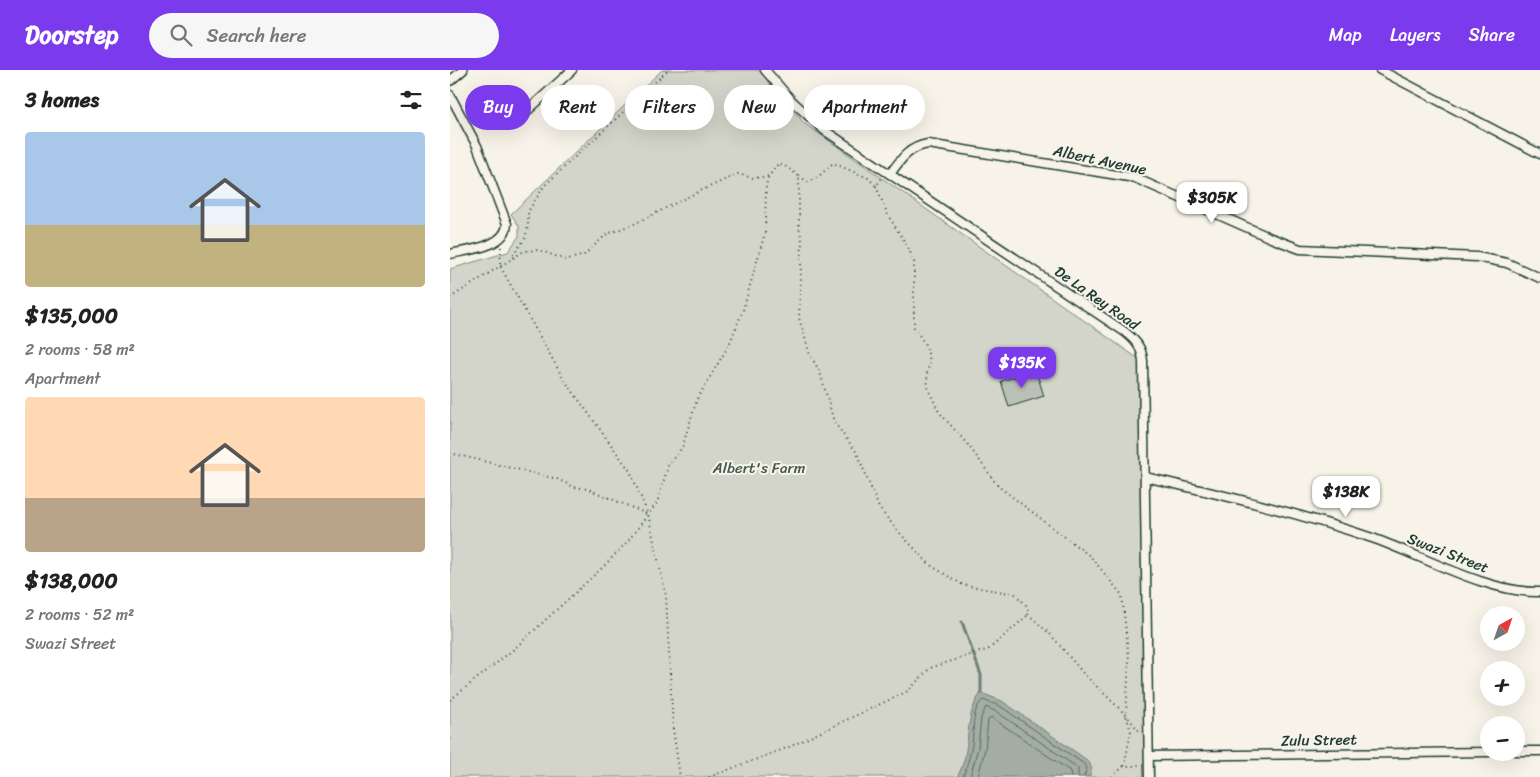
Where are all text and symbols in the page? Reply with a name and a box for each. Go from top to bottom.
search box [149,13,499,58]
text: Doorstep [25,14,119,56]
text: Search here [207,19,307,52]
text: Map [1329,19,1362,51]
text: Layers [1390,19,1441,51]
text: Share [1469,19,1515,51]
icon: search [167,21,195,49]
text: 3 homes [25,81,99,119]
chip: Buy [465,85,531,130]
chip: Rent [541,85,615,130]
chip: Filters [625,85,714,130]
chip: New [724,85,794,130]
chip: Apartment [804,85,925,130]
icon: filters [397,86,425,114]
street label: Albert Avenue [1050,137,1149,183]
icon: home [180,165,270,255]
pin: $305K [1177,182,1247,224]
text: $305K [1187,183,1237,212]
street label: De La Rey Road [1049,259,1146,338]
text: $135,000 [25,297,118,335]
text: 2 rooms · 58 m² [25,335,135,364]
pin: $135K [987,346,1057,389]
text: $135K [999,348,1045,377]
text: Apartment [25,364,101,393]
icon: home [180,430,270,520]
park label: Albert's Farm [712,455,806,481]
pin: $138K [1311,476,1381,518]
text: $138K [1323,477,1369,506]
street label: Swazi Street [1403,526,1493,581]
text: $138,000 [25,562,118,600]
text: 2 rooms · 52 m² [25,600,134,629]
north arrow [1480,606,1525,651]
map controls [1480,606,1525,761]
text: Swazi Street [25,629,116,658]
button: + [1480,661,1525,706]
button: − [1480,716,1525,761]
street label: Zulu Street [1281,726,1358,754]

